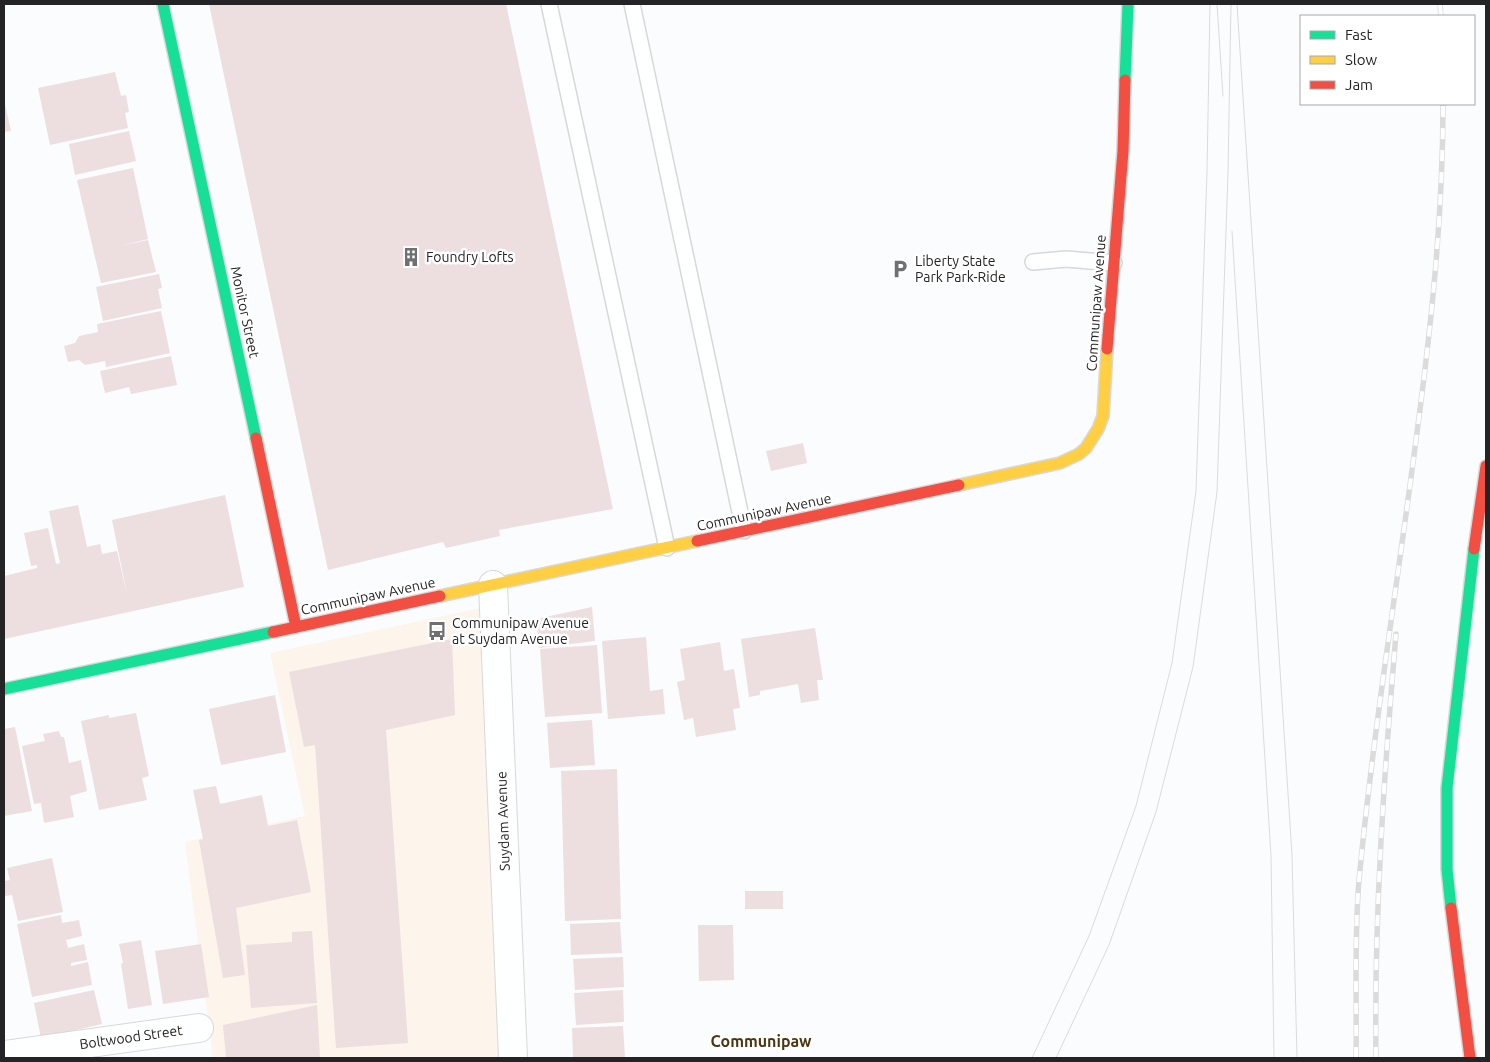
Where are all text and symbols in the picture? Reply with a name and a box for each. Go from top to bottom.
legend [1300,15,1475,105]
text: Fast [1345,26,1373,43]
text: Slow [1345,51,1378,68]
text: Jam [1345,76,1373,93]
street label: Communipaw Avenue [1083,234,1109,372]
building icon: Foundry Lofts [400,246,422,268]
place label: Foundry Lofts [426,249,514,265]
place label: Liberty State Park Park-Ride [915,253,1006,285]
parking icon: Liberty State Park Park-Ride [889,258,911,280]
street label: Monitor Street [228,265,263,360]
street label: Communipaw Avenue [695,490,833,534]
street label: Communipaw Avenue [299,574,437,618]
place label: Communipaw Avenue at Suydam Avenue [452,615,589,647]
bus stop icon: Communipaw Avenue at Suydam Avenue [426,620,448,642]
street label: Suydam Avenue [493,771,513,871]
street label: Boltwood Street [78,1022,184,1052]
district label: Communipaw [710,1032,812,1050]

